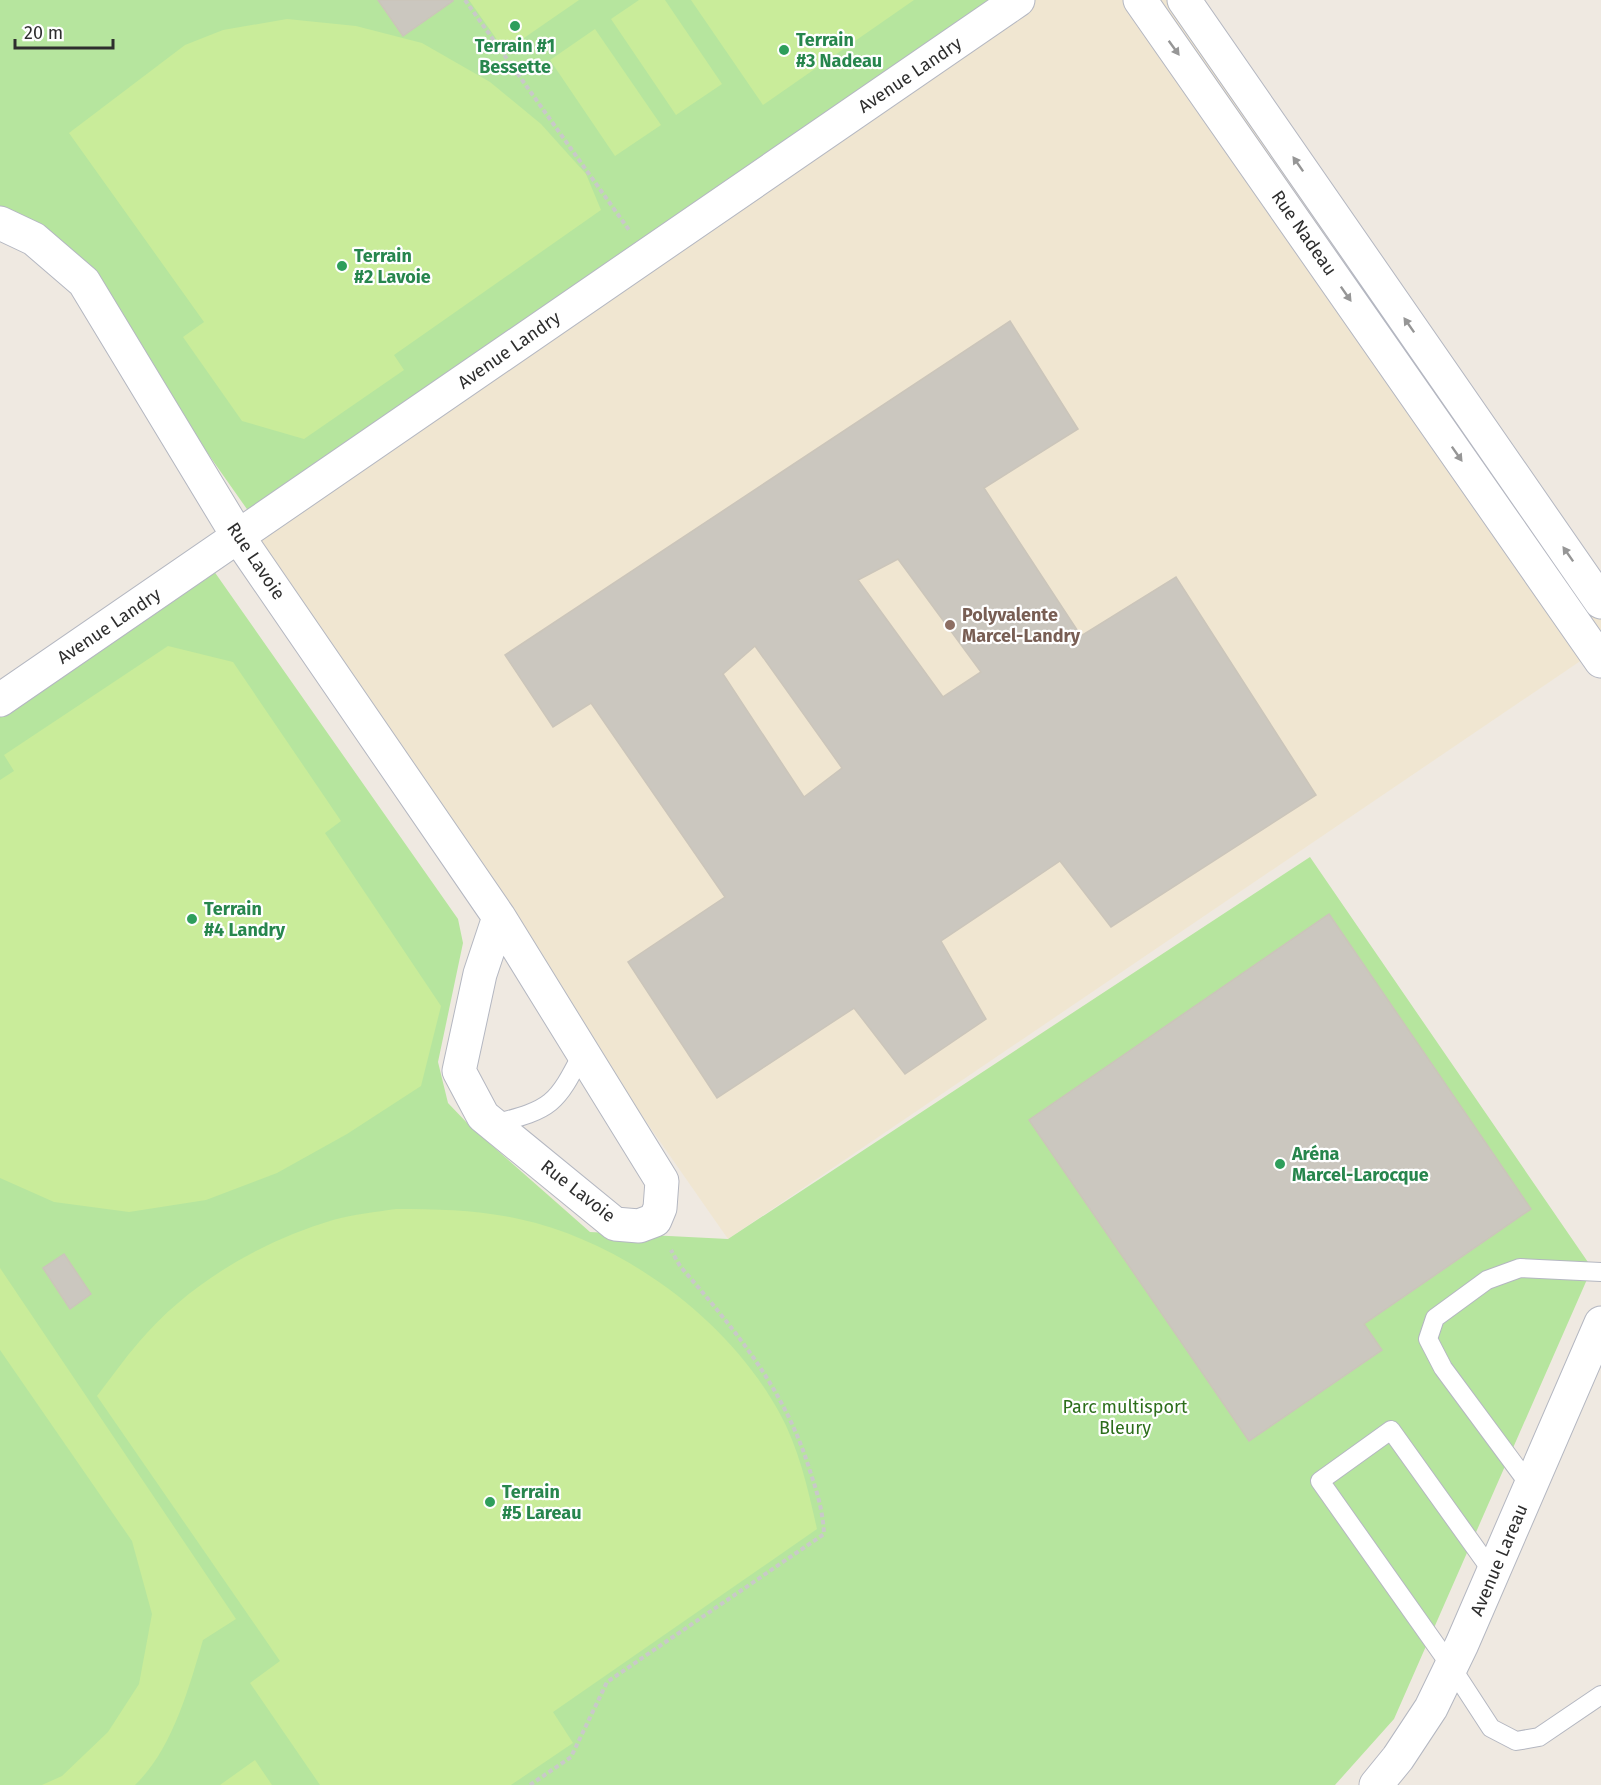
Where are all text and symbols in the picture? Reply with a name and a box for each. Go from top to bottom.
scale bar [15,12,112,50]
marker: Terrain #1 Bessette [508,19,522,33]
text: 20 m [24,22,63,44]
place label: Terrain #3 Nadeau [796,29,882,72]
street label: Avenue Landry [854,32,966,118]
place label: Terrain #1 Bessette [475,35,555,78]
one-way arrow [1168,39,1180,55]
marker: Terrain #3 Nadeau [777,43,791,57]
one-way arrow [1292,157,1304,173]
street label: Rue Nadeau [1267,186,1341,280]
place label: Terrain #2 Lavoie [354,245,431,288]
marker: Terrain #2 Lavoie [335,259,349,273]
one-way arrow [1340,285,1352,301]
street label: Avenue Landry [453,306,565,393]
one-way arrow [1404,317,1415,333]
one-way arrow [1451,445,1463,461]
street label: Rue Lavoie [222,518,290,604]
one-way arrow [1562,547,1574,563]
street label: Avenue Landry [53,583,165,669]
place label: Polyvalente Marcel-Landry [962,604,1081,647]
marker: Polyvalente Marcel-Landry [943,618,957,632]
place label: Terrain #4 Landry [204,898,286,941]
marker: Terrain #4 Landry [185,912,199,926]
place label: Aréna Marcel-Larocque [1291,1143,1429,1186]
street label: Rue Lavoie [536,1155,620,1227]
marker: Aréna Marcel-Larocque [1273,1157,1287,1171]
park label: Parc multisport Bleury [1063,1396,1188,1439]
place label: Terrain #5 Lareau [502,1481,581,1524]
marker: Terrain #5 Lareau [483,1495,497,1509]
street label: Avenue Lareau [1466,1501,1532,1619]

